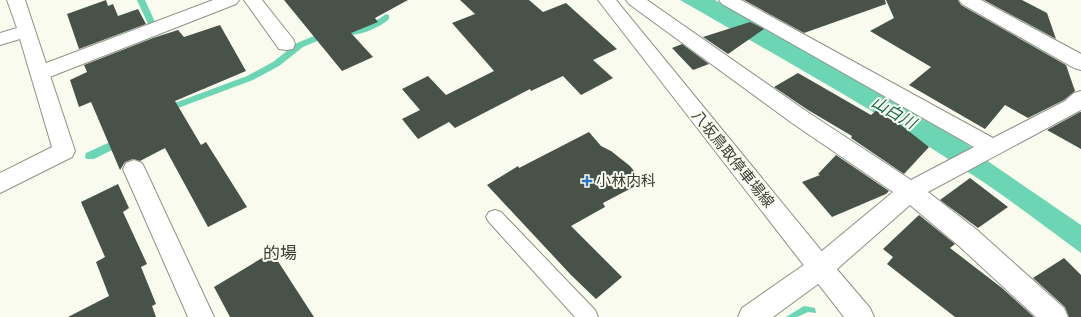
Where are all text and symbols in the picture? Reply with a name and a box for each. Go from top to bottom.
water label: 山白川 [869,93,921,133]
street label: 八坂鳥取停車場線 [689,107,777,211]
place label: 小林内科 [596,173,656,189]
marker: 小林内科 [581,175,593,187]
district label: 的場 [263,244,297,262]

